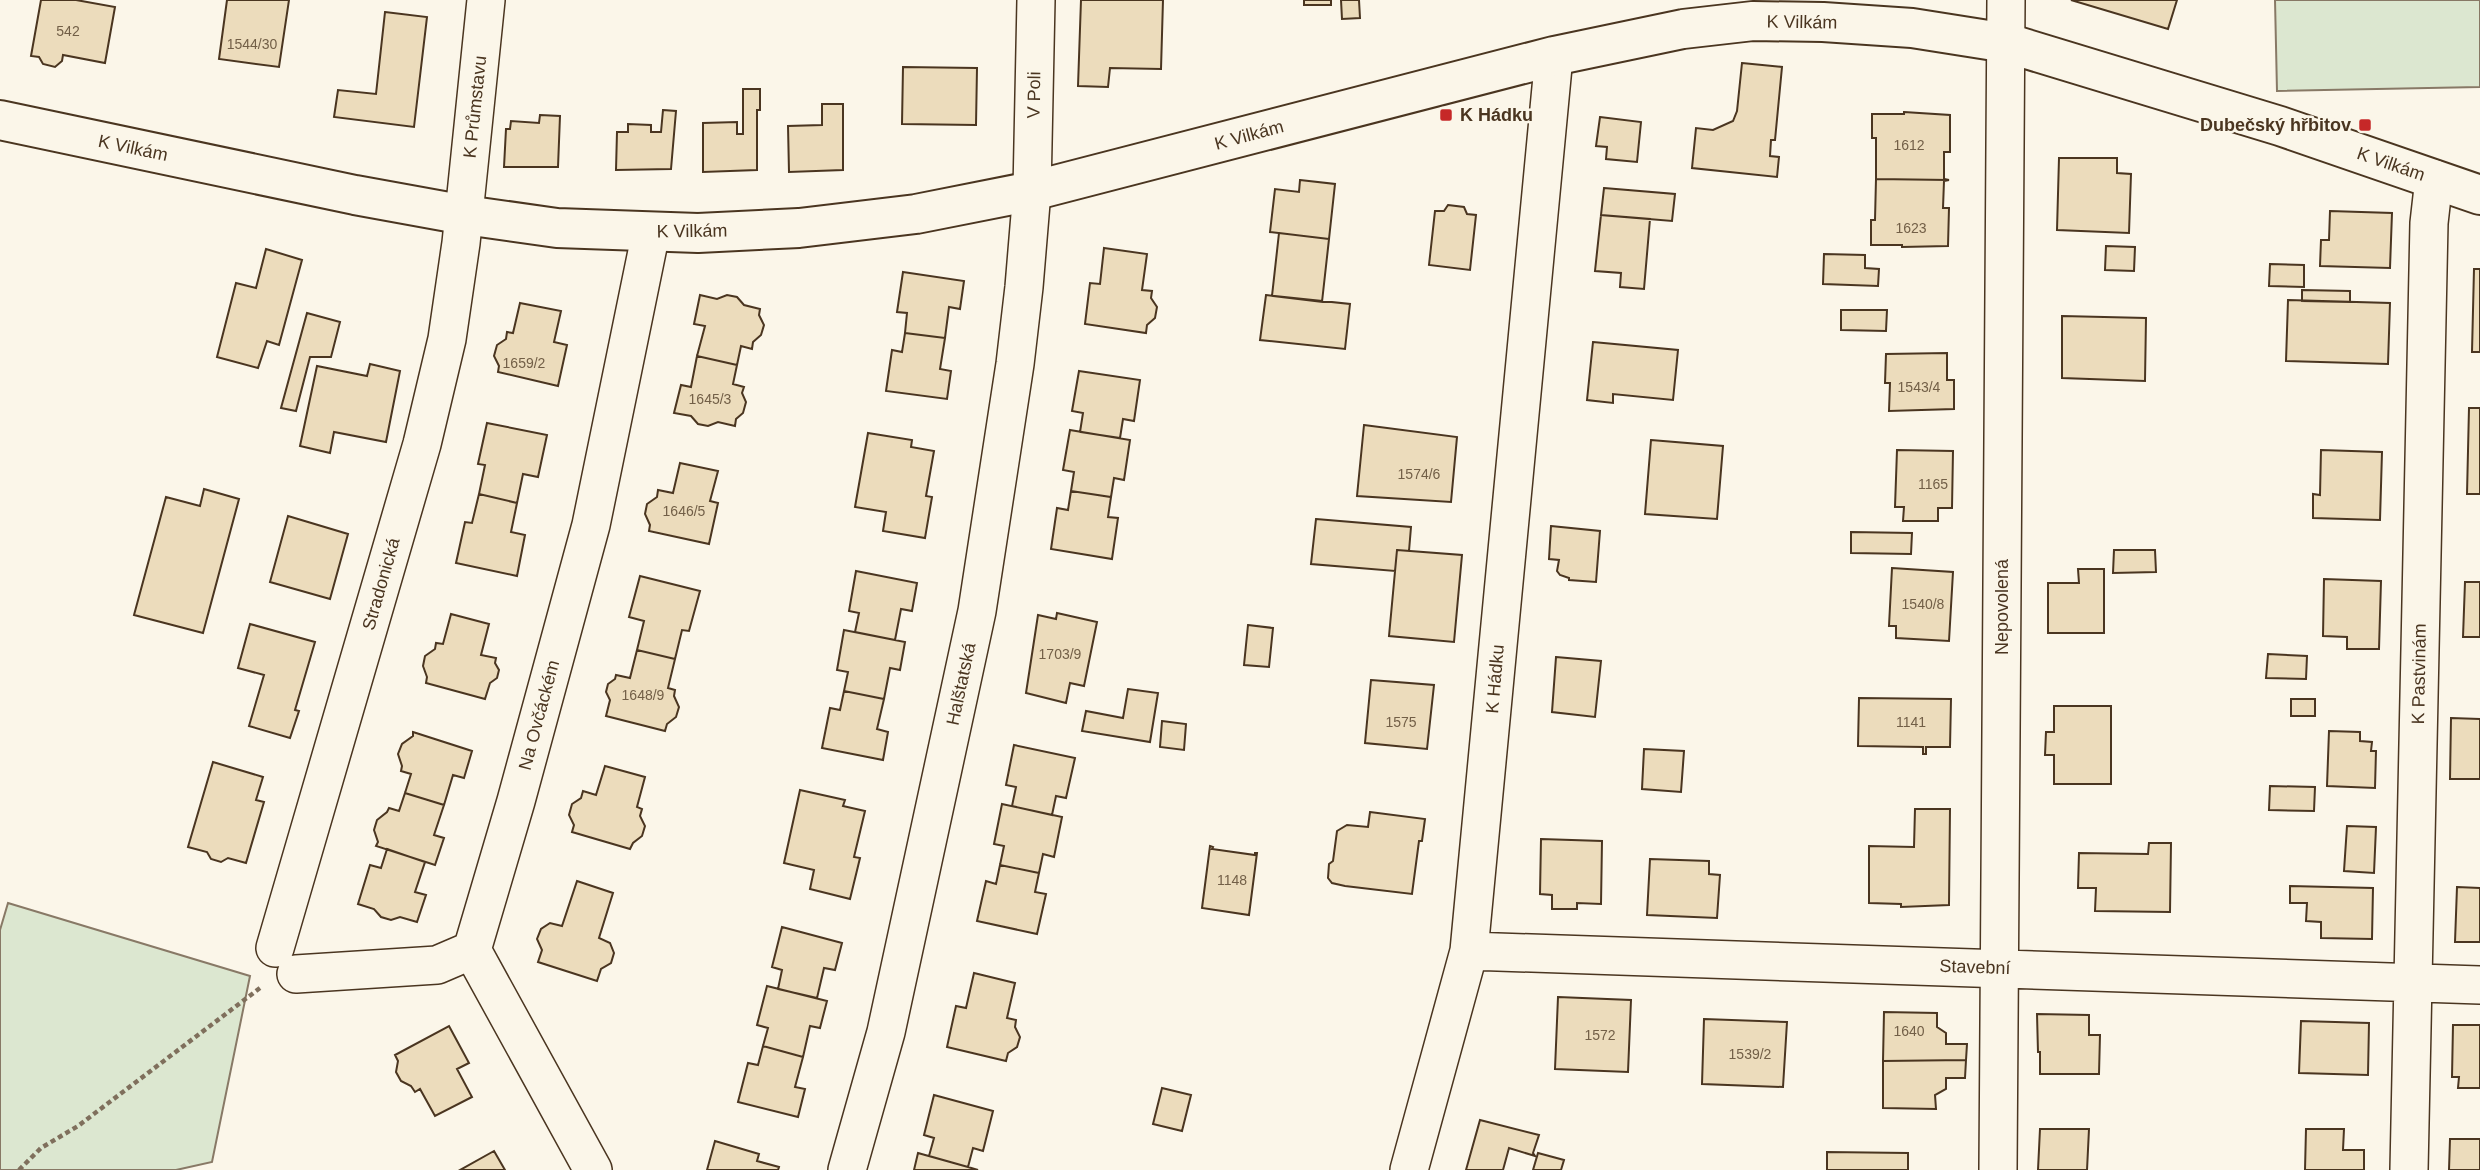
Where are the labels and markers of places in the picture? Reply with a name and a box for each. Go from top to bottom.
place label: K Hádku [1460,105,1533,125]
marker: K Hádku [1438,107,1454,123]
place label: Dubečský hřbitov [2200,115,2351,135]
marker: Dubečský hřbitov [2357,117,2373,133]

